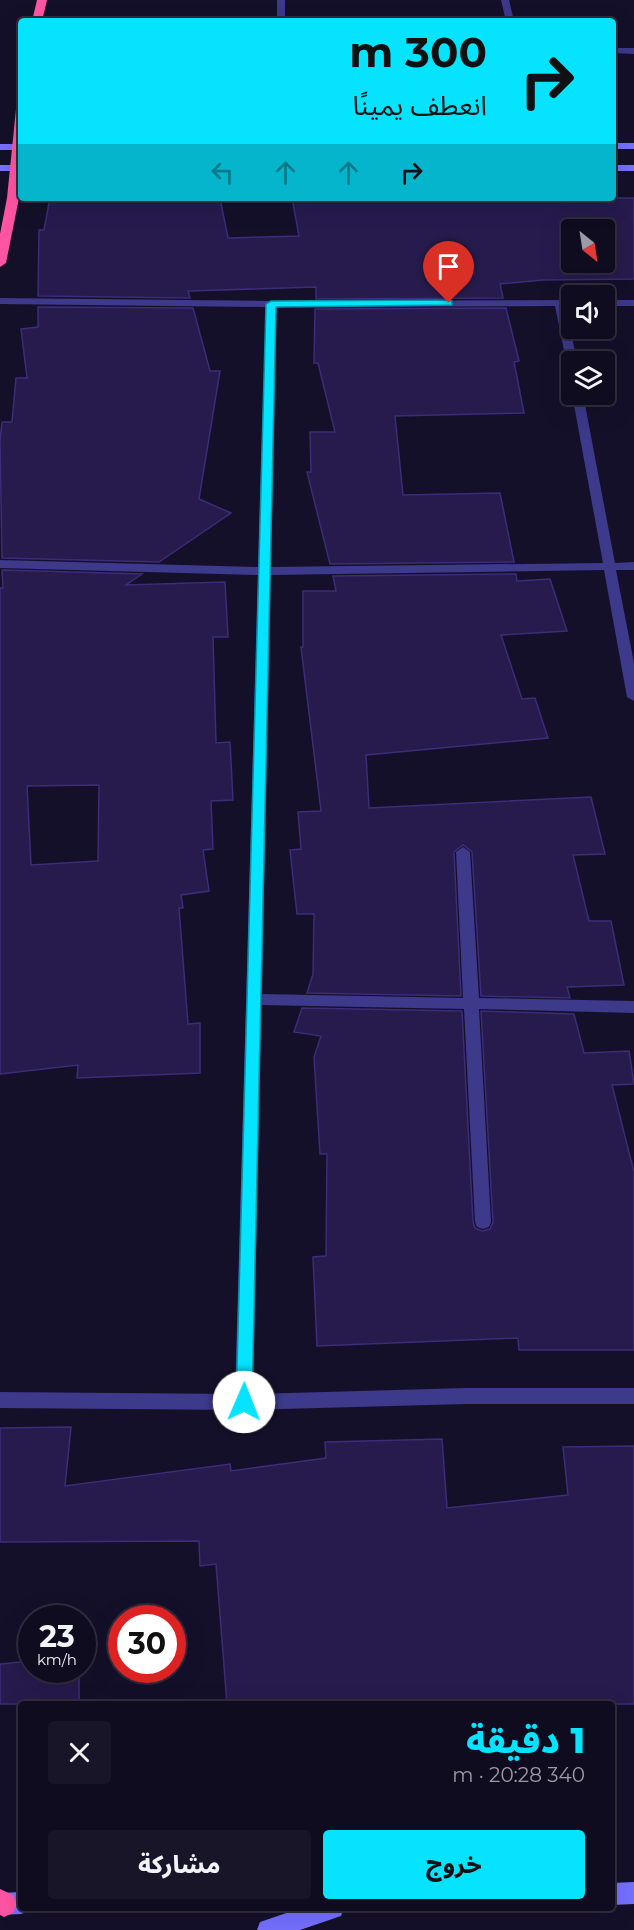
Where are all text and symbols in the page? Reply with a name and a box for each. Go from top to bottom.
text: 300 m [349,26,487,78]
icon: right [508,42,586,120]
text: انعطف يمينًا [352,89,487,122]
icon: left [206,156,239,189]
icon: ahead [269,156,302,189]
icon: ahead [332,156,365,189]
icon: right [395,156,428,189]
north arrow [561,219,615,273]
map controls [561,219,615,405]
pin [423,241,474,303]
icon: arrive [432,250,465,283]
button: sound [561,285,615,339]
button: layers [561,351,615,405]
position arrow [212,1370,276,1434]
speed limit sign: 30 [108,1605,186,1683]
text: 23 [39,1618,75,1655]
text: km/h [37,1650,77,1669]
text: 1 دقيقة [466,1718,585,1762]
button: close [48,1721,111,1784]
text: 340 m · 20:28 [452,1763,585,1787]
button: مشاركة [48,1830,311,1899]
button: خروج [323,1830,585,1899]

